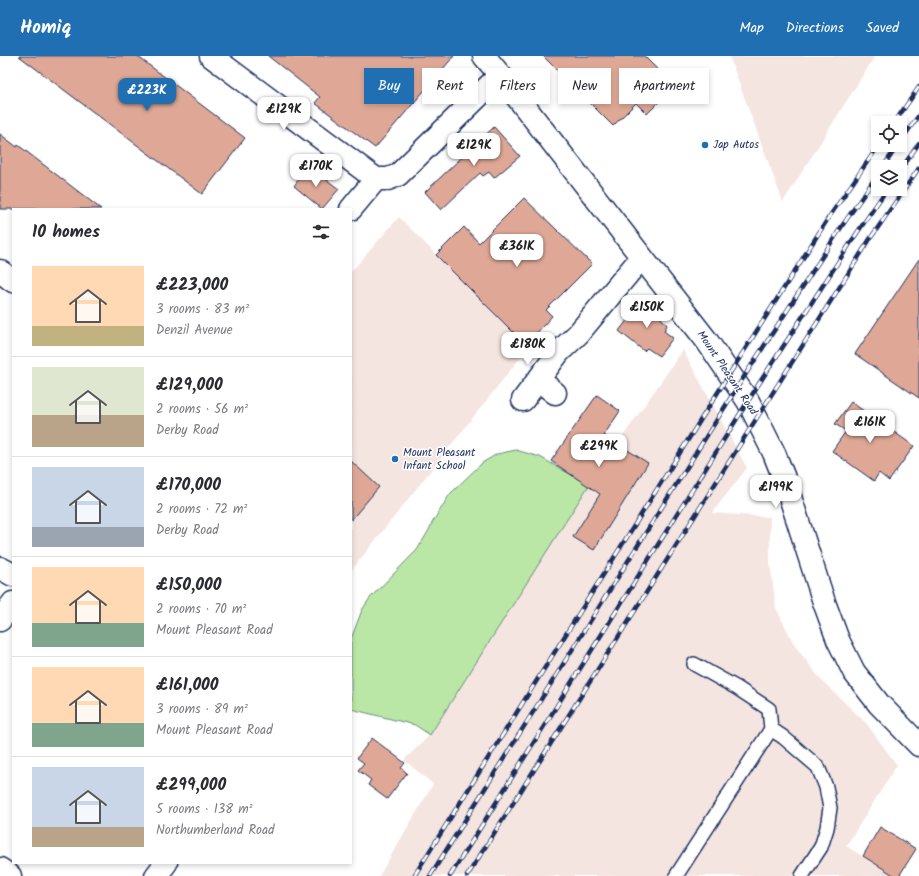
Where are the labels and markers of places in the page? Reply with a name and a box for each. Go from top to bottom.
pin: £223K [119,78,175,112]
pin: £129K [256,97,312,131]
pin: £129K [446,133,502,167]
place label: Jap Autos [713,136,759,154]
marker: Jap Autos [700,140,710,150]
pin: £170K [288,154,344,188]
pin: £361K [489,234,545,268]
pin: £150K [619,295,675,329]
pin: £180K [500,332,556,366]
pin: £161K [842,410,898,444]
pin: £299K [571,434,627,468]
place label: Mount Pleasant Infant School [403,444,476,475]
marker: Mount Pleasant Infant School [390,454,400,464]
pin: £199K [748,475,804,509]

